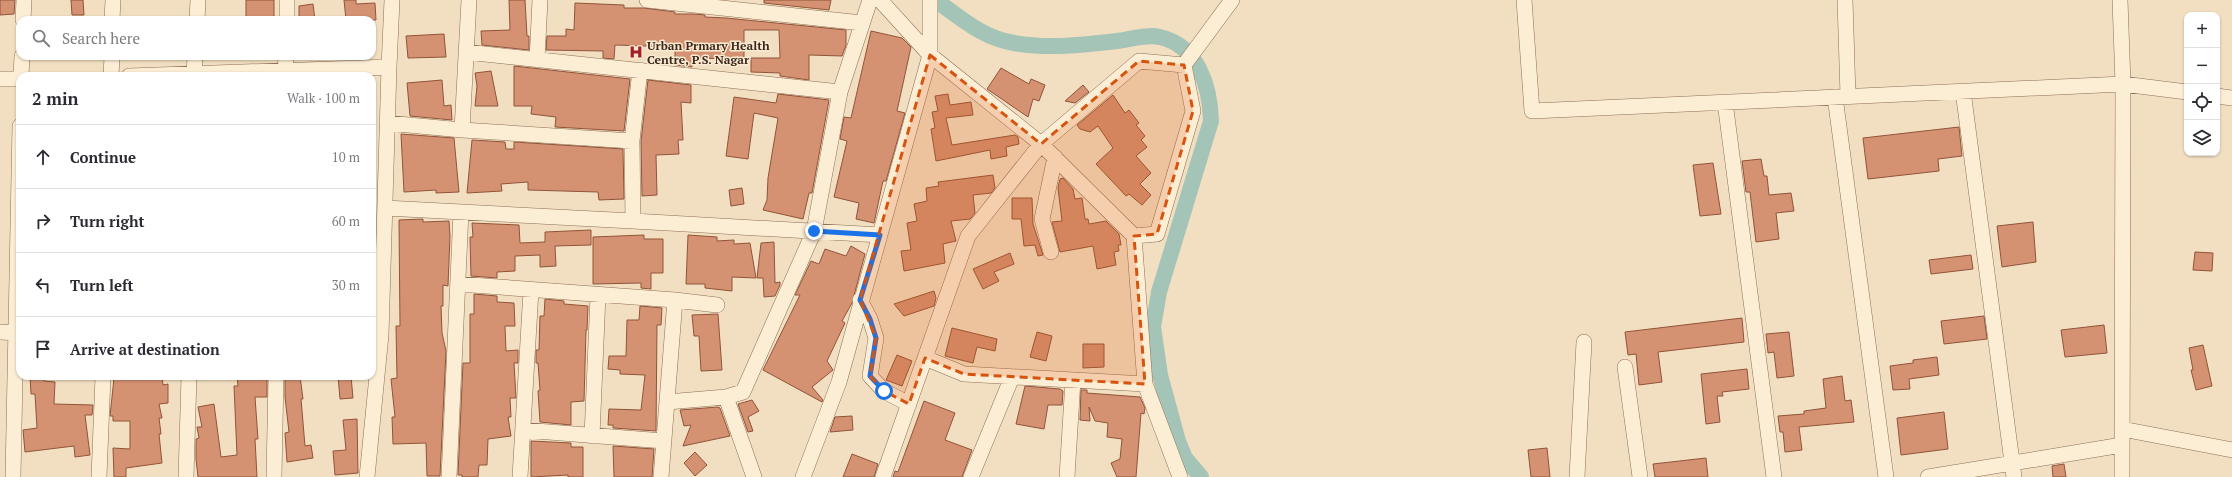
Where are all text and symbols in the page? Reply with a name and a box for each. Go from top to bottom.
map controls [2184,12,2220,156]
button: + [2184,12,2220,48]
search box [16,16,376,60]
icon: search [30,27,52,49]
text: Search here [62,28,140,48]
place label: Urban Prmary Health Centre, P.S. Nagar [647,38,770,67]
hospital icon: Urban Prmary Health Centre, P.S. Nagar [628,44,644,60]
button: − [2184,48,2220,84]
button: locate [2184,84,2220,120]
text: 2 min [32,87,79,110]
text: Walk · 100 m [287,89,360,107]
button: layers [2184,120,2220,156]
icon: ahead [32,146,54,168]
text: Continue [70,147,136,167]
text: 10 m [332,148,360,166]
icon: right [32,210,54,232]
text: Turn right [70,211,145,231]
text: 60 m [332,212,360,230]
route end [805,222,823,240]
icon: left [32,274,54,296]
text: Turn left [70,275,134,295]
text: 30 m [332,276,360,294]
icon: arrive [32,338,54,360]
text: Arrive at destination [70,339,220,359]
route start [875,382,893,400]

